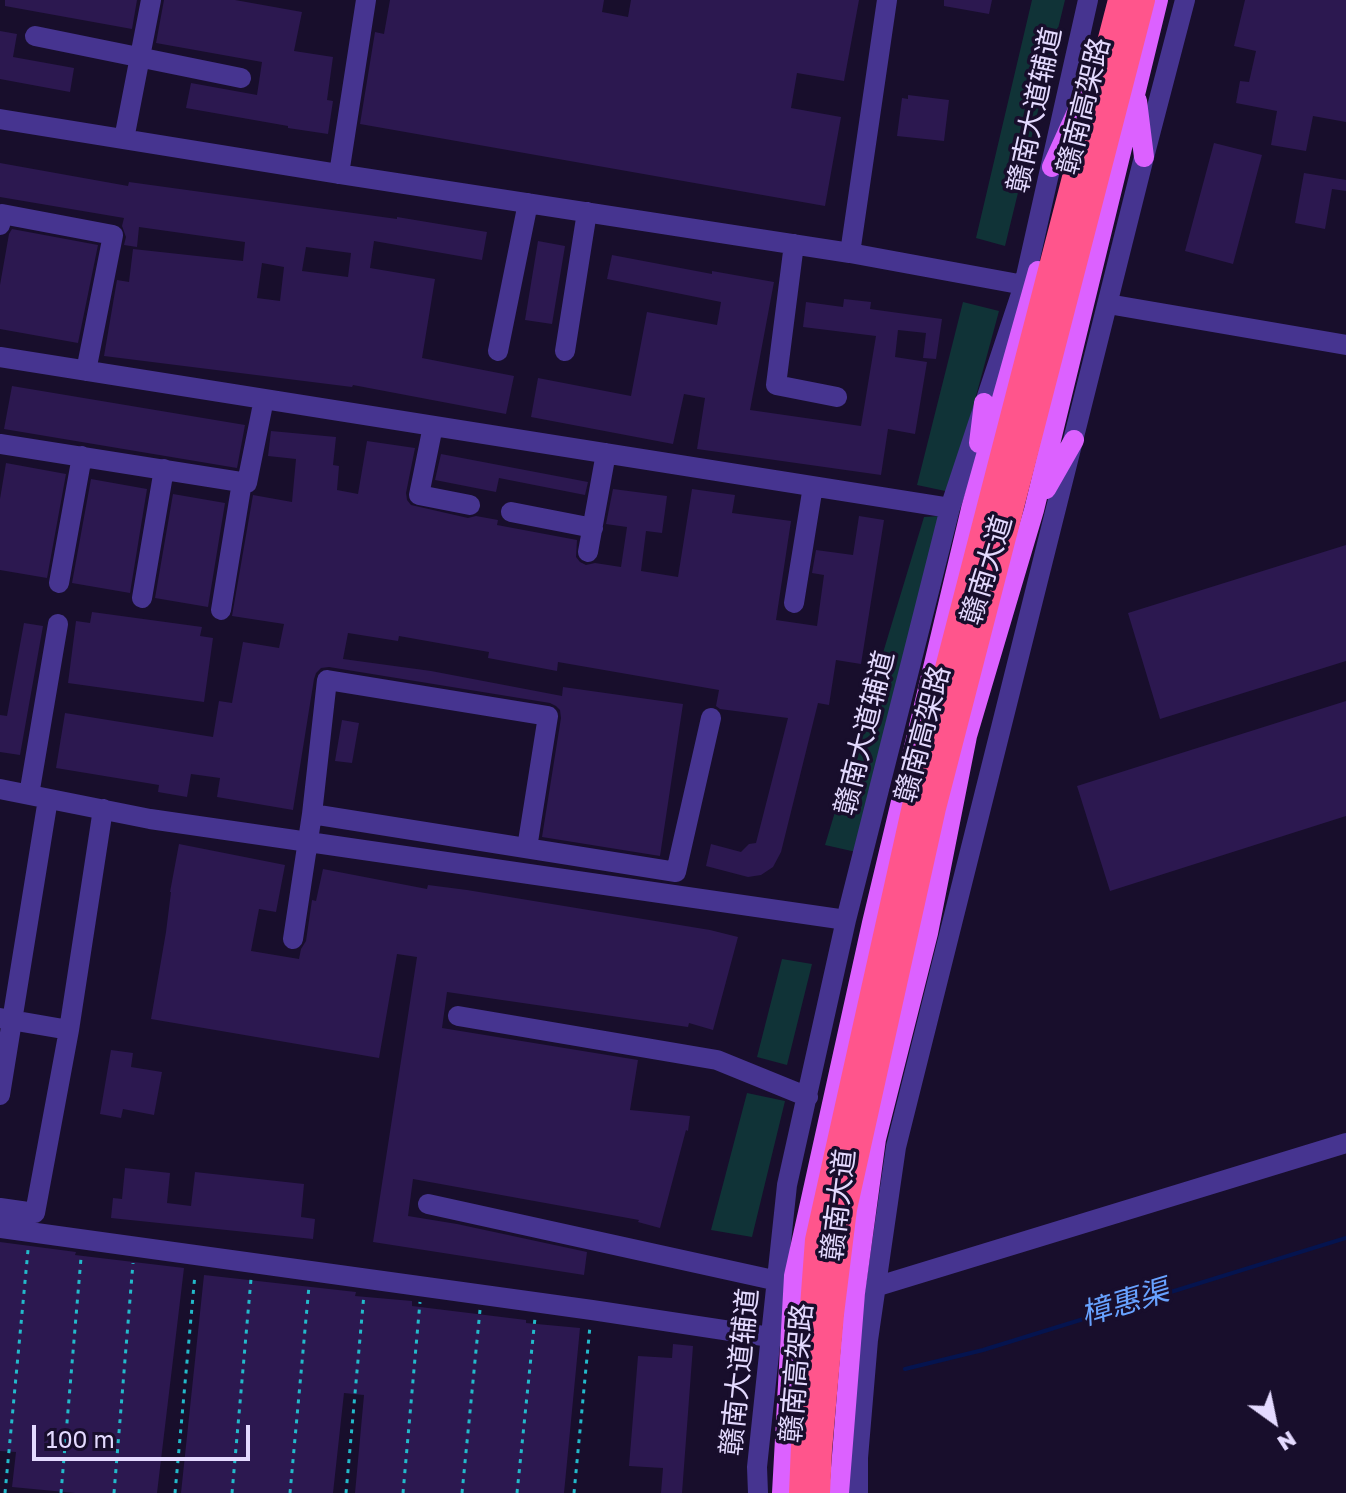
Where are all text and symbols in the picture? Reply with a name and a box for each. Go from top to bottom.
street label: 赣南大道辅道 [1001,24,1069,196]
street label: 赣南高架路 [1051,34,1117,178]
street label: 赣南大道 [955,512,1019,628]
street label: 赣南大道辅道 [828,647,902,819]
street label: 赣南高架路 [889,662,957,806]
street label: 赣南大道 [816,1147,862,1263]
water label: 樟惠渠 [1077,1273,1173,1333]
street label: 赣南大道辅道 [715,1287,765,1457]
street label: 赣南高架路 [774,1302,820,1444]
north arrow [1234,1381,1314,1461]
scale bar [36,1409,254,1459]
text: 100 m [46,1424,115,1453]
text: N [1273,1426,1302,1457]

